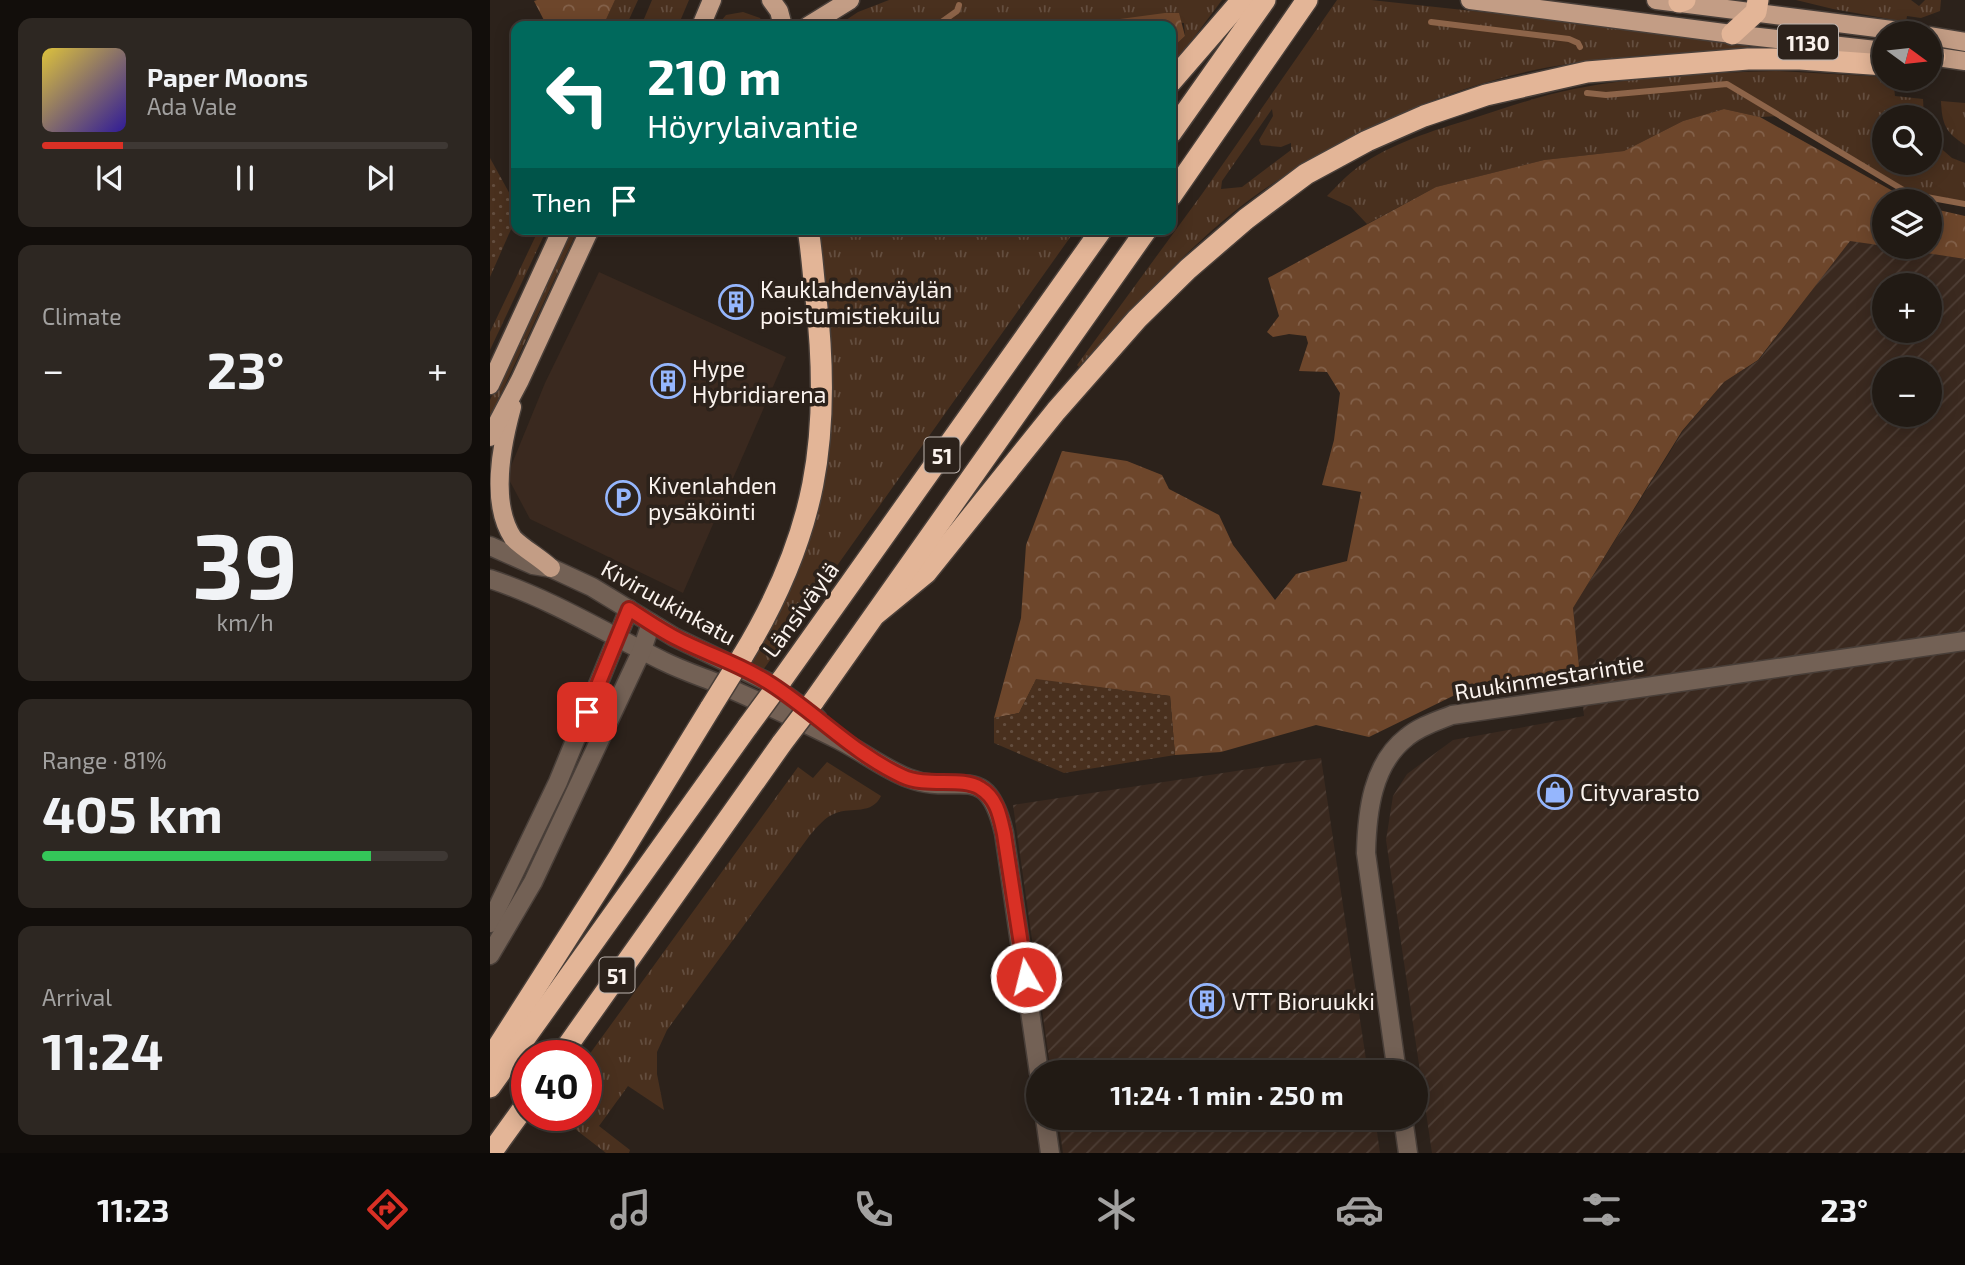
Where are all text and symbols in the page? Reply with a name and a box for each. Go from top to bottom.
north arrow [1872,21,1942,91]
map controls [1872,21,1942,427]
road number: 1130 [1778,24,1838,60]
text: 210 m [647,46,781,105]
icon: left [532,49,623,140]
text: Paper Moons [147,61,308,92]
text: Ada Vale [147,92,237,120]
button: search [1872,105,1942,175]
text: Höyrylaivantie [647,106,858,144]
icon: previous [91,159,129,197]
icon: pause [226,159,264,197]
icon: next [361,159,399,197]
icon: arrive [605,182,643,220]
text: Then [532,186,591,217]
button: layers [1872,189,1942,259]
button: + [1872,273,1942,343]
place label: Kauklahdenväylän poistumistiekuilu [760,275,952,329]
building icon: Kauklahdenväylän poistumistiekuilu [717,283,755,321]
text: Climate [42,302,122,330]
text: 23° [207,337,284,399]
text: − [42,346,64,392]
text: + [427,346,448,392]
place label: Hype Hybridiarena [692,354,826,408]
button: − [1872,357,1942,427]
building icon: Hype Hybridiarena [649,362,687,400]
road number: 51 [924,438,960,472]
place label: Kivenlahden pysäköinti [648,471,777,525]
parking icon: Kivenlahden pysäköinti [604,479,642,517]
text: 39 [192,508,298,617]
street label: Kiviruukinkatu [597,553,741,651]
street label: Länsiväylä [756,556,844,662]
text: km/h [216,608,274,636]
street label: Ruukinmestarintie [1452,648,1646,706]
pin [557,682,617,742]
icon: arrive [568,693,606,731]
text: Range · 81% [42,746,167,774]
shop icon: Cityvarasto [1536,773,1574,811]
place label: Cityvarasto [1580,778,1700,806]
text: 405 km [42,781,223,843]
position arrow [989,940,1063,1014]
road number: 51 [600,958,634,992]
building icon: VTT Bioruukki [1188,982,1226,1020]
text: Arrival [42,983,112,1011]
place label: VTT Bioruukki [1232,987,1375,1015]
text: 11:24 [42,1018,164,1080]
speed limit sign: 40 [511,1040,602,1131]
text: 11:24 · 1 min · 250 m [1110,1079,1344,1110]
icon: directions [363,1185,412,1234]
icon: music [606,1185,655,1234]
icon: phone [849,1185,898,1234]
icon: climate [1092,1185,1141,1234]
icon: car [1335,1185,1384,1234]
icon: filters [1577,1185,1626,1234]
text: 11:23 [97,1190,170,1228]
text: 23° [1820,1190,1868,1228]

